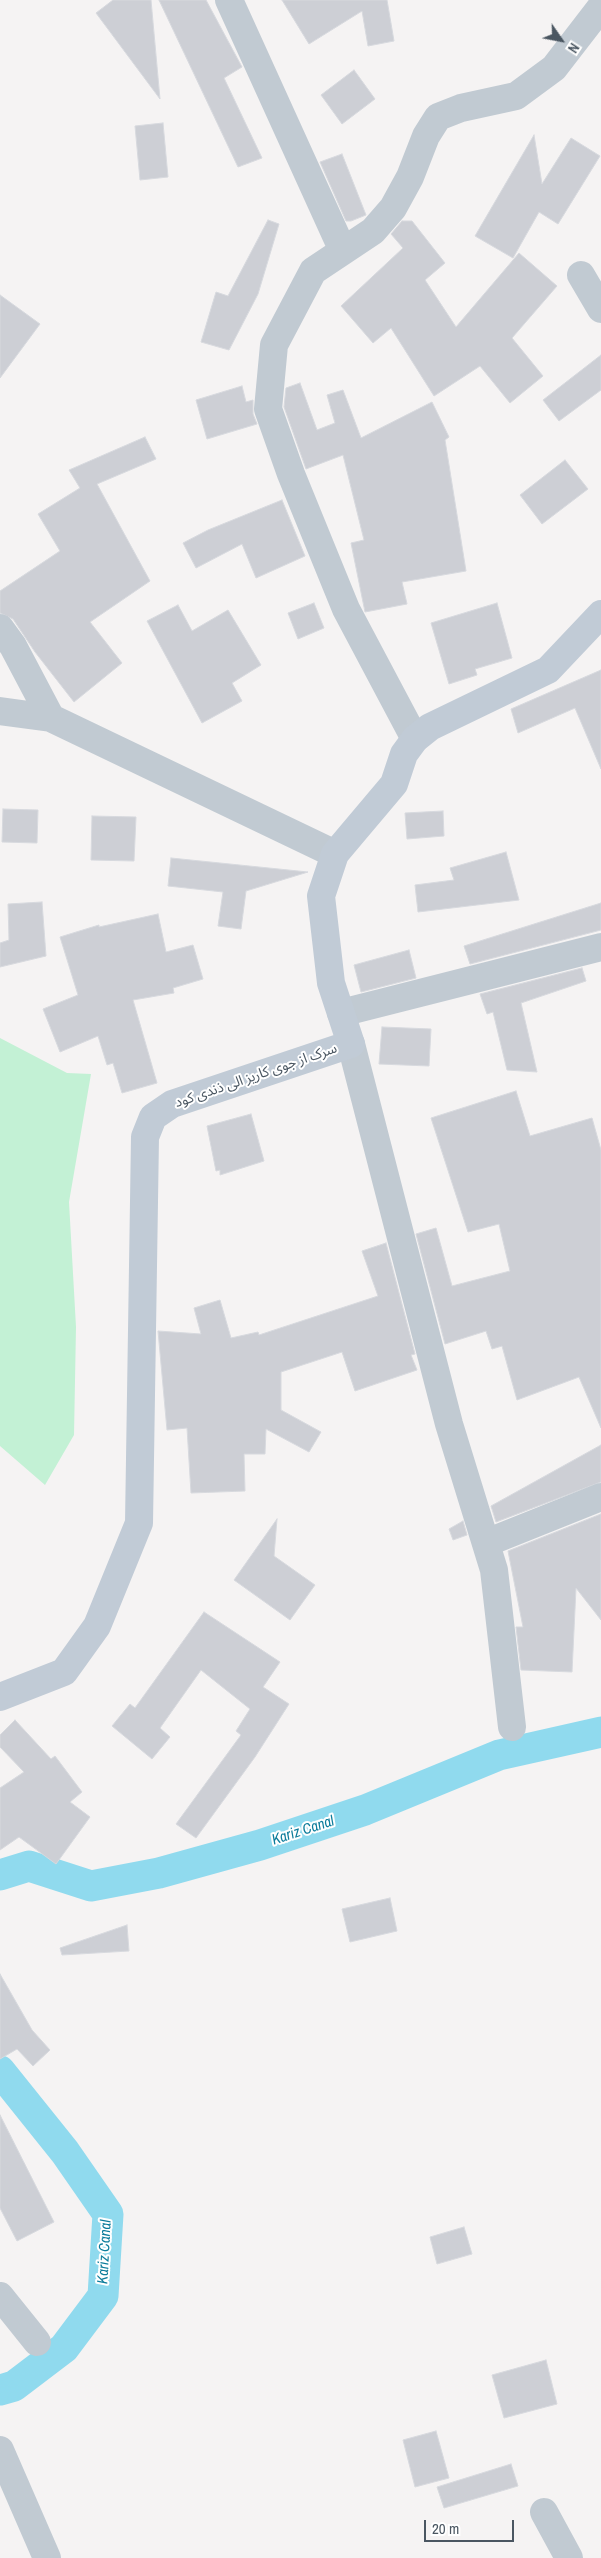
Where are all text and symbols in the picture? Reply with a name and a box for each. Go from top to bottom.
north arrow [536,15,586,65]
text: N [564,40,583,57]
street label: سرک از جوی کاریز الی ذندی کود [173,1040,339,1112]
water label: Kariz Canal [270,1813,336,1849]
water label: Kariz Canal [94,2219,116,2285]
scale bar [426,2510,516,2542]
text: 20 m [432,2518,459,2539]

